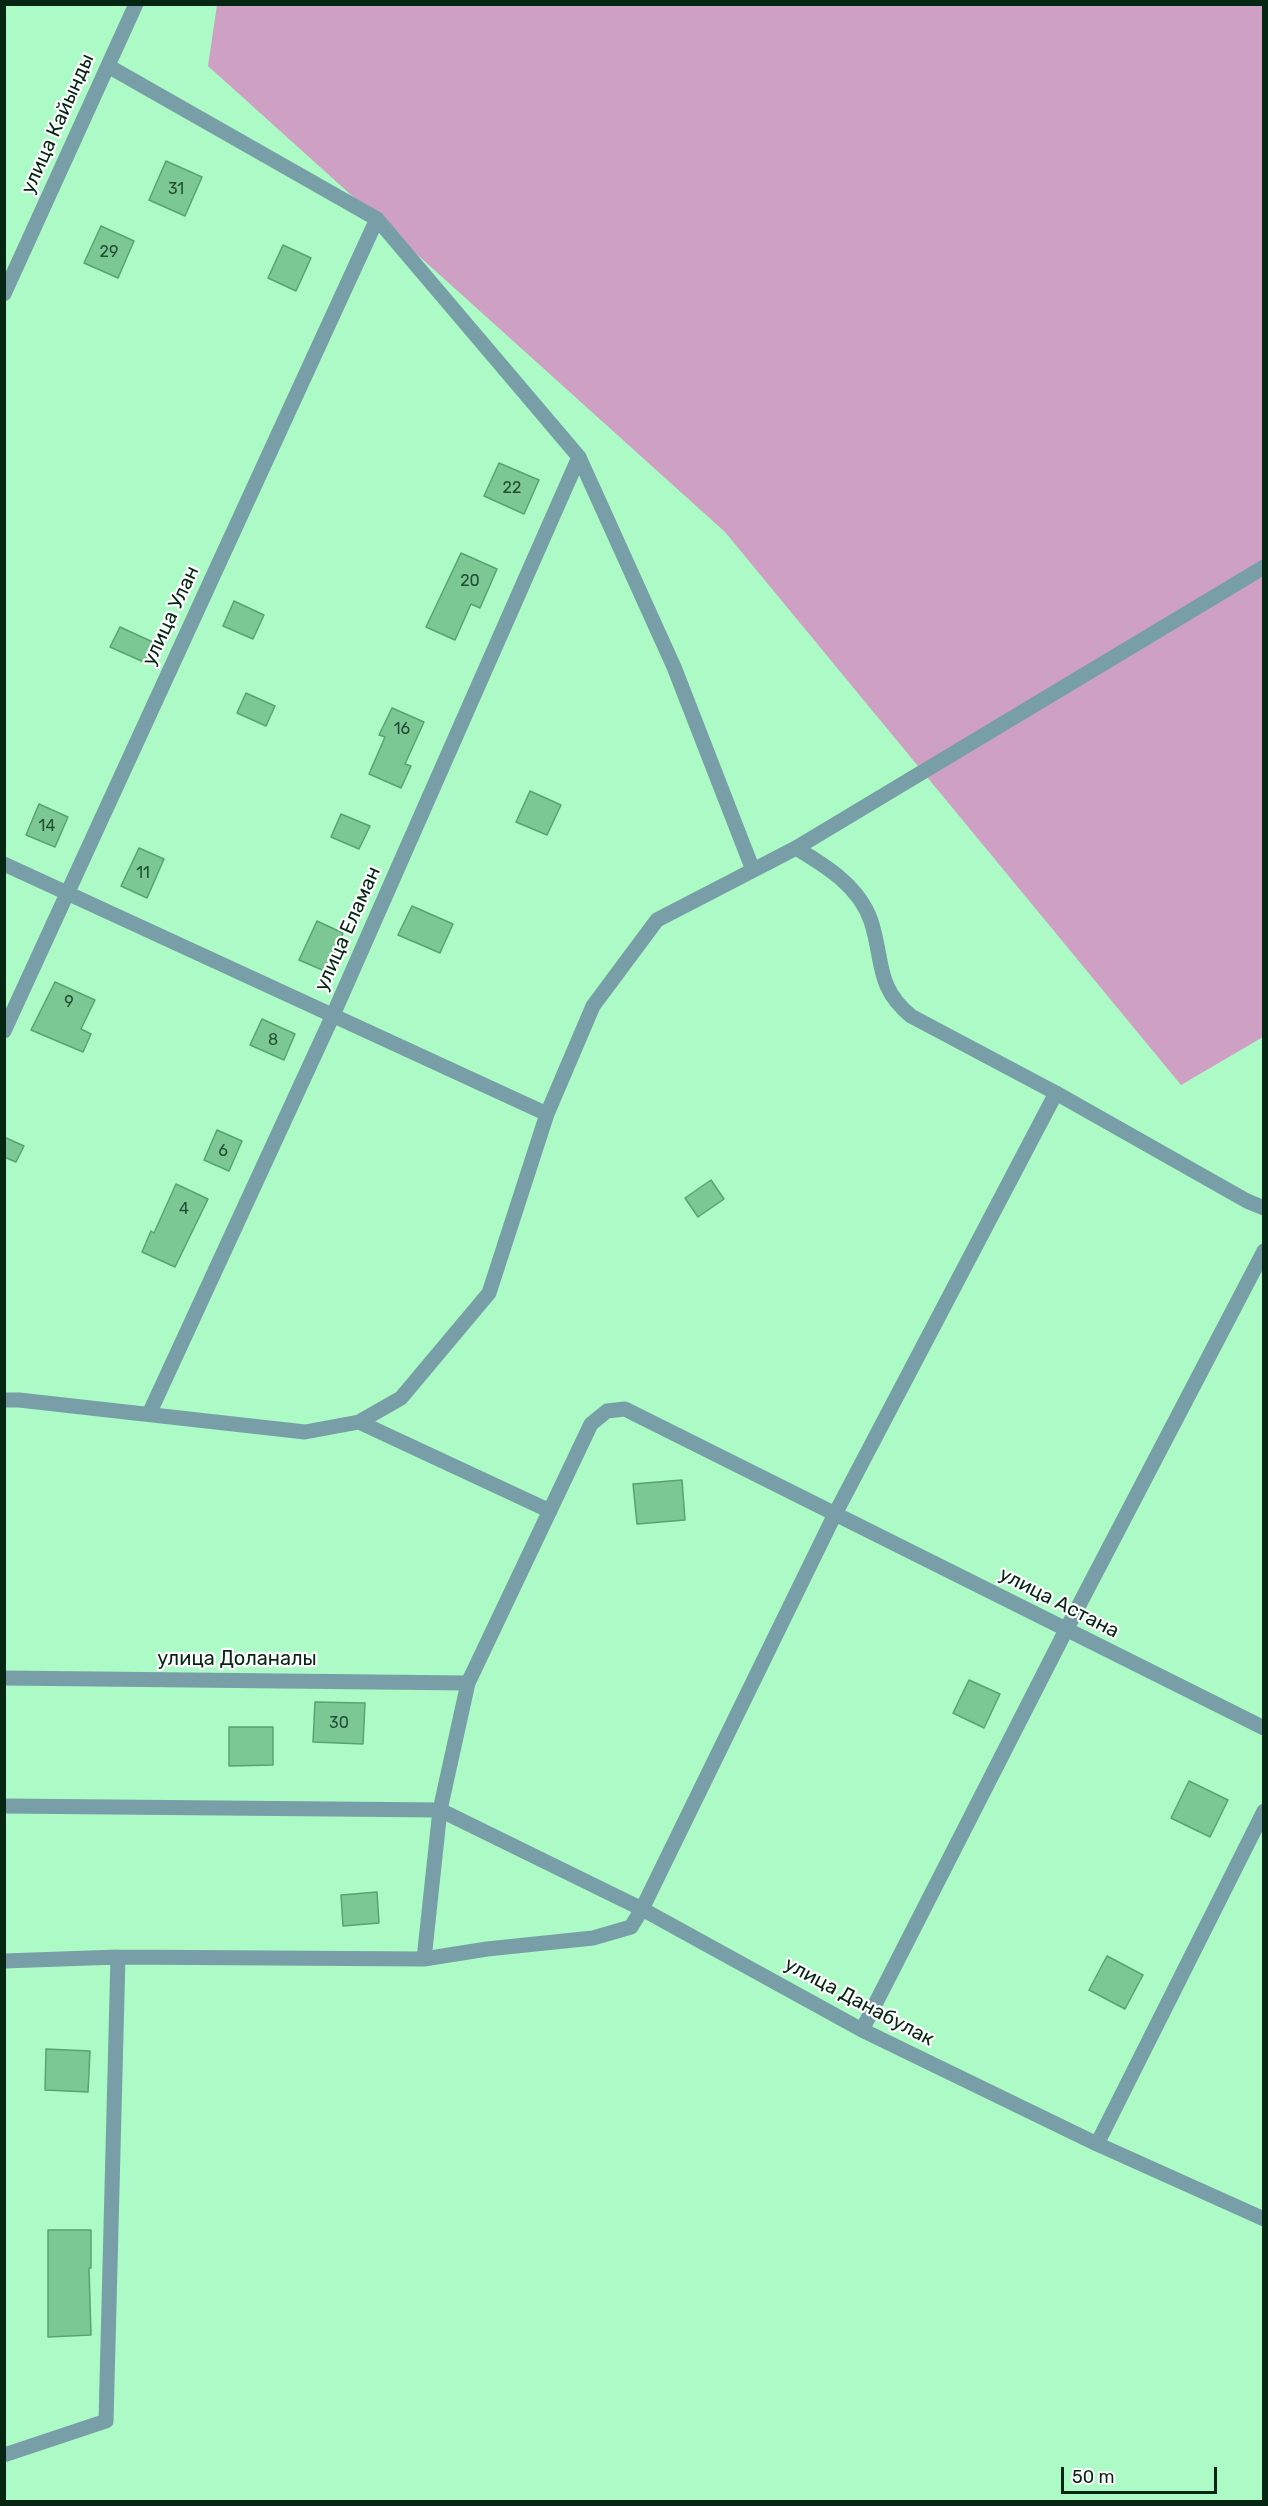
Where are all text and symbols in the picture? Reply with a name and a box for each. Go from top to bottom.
street label: улица Кайынды [16,50,100,198]
house number: 31 [168,179,184,199]
house number: 29 [100,242,118,262]
house number: 22 [503,478,521,498]
street label: улица Улан [137,562,205,670]
house number: 20 [460,571,480,591]
house number: 16 [394,719,410,739]
house number: 14 [39,816,55,836]
house number: 11 [136,863,150,883]
street label: улица Еламан [310,863,386,995]
house number: 9 [64,992,74,1012]
house number: 8 [268,1030,278,1050]
house number: 6 [218,1141,228,1161]
house number: 4 [179,1199,189,1219]
street label: улица Астана [995,1562,1123,1644]
street label: улица Доланалы [157,1647,317,1671]
house number: 30 [329,1713,349,1733]
street label: улица Данабулак [780,1952,938,2052]
scale bar [1064,2455,1220,2493]
text: 50 m [1072,2466,1115,2488]

